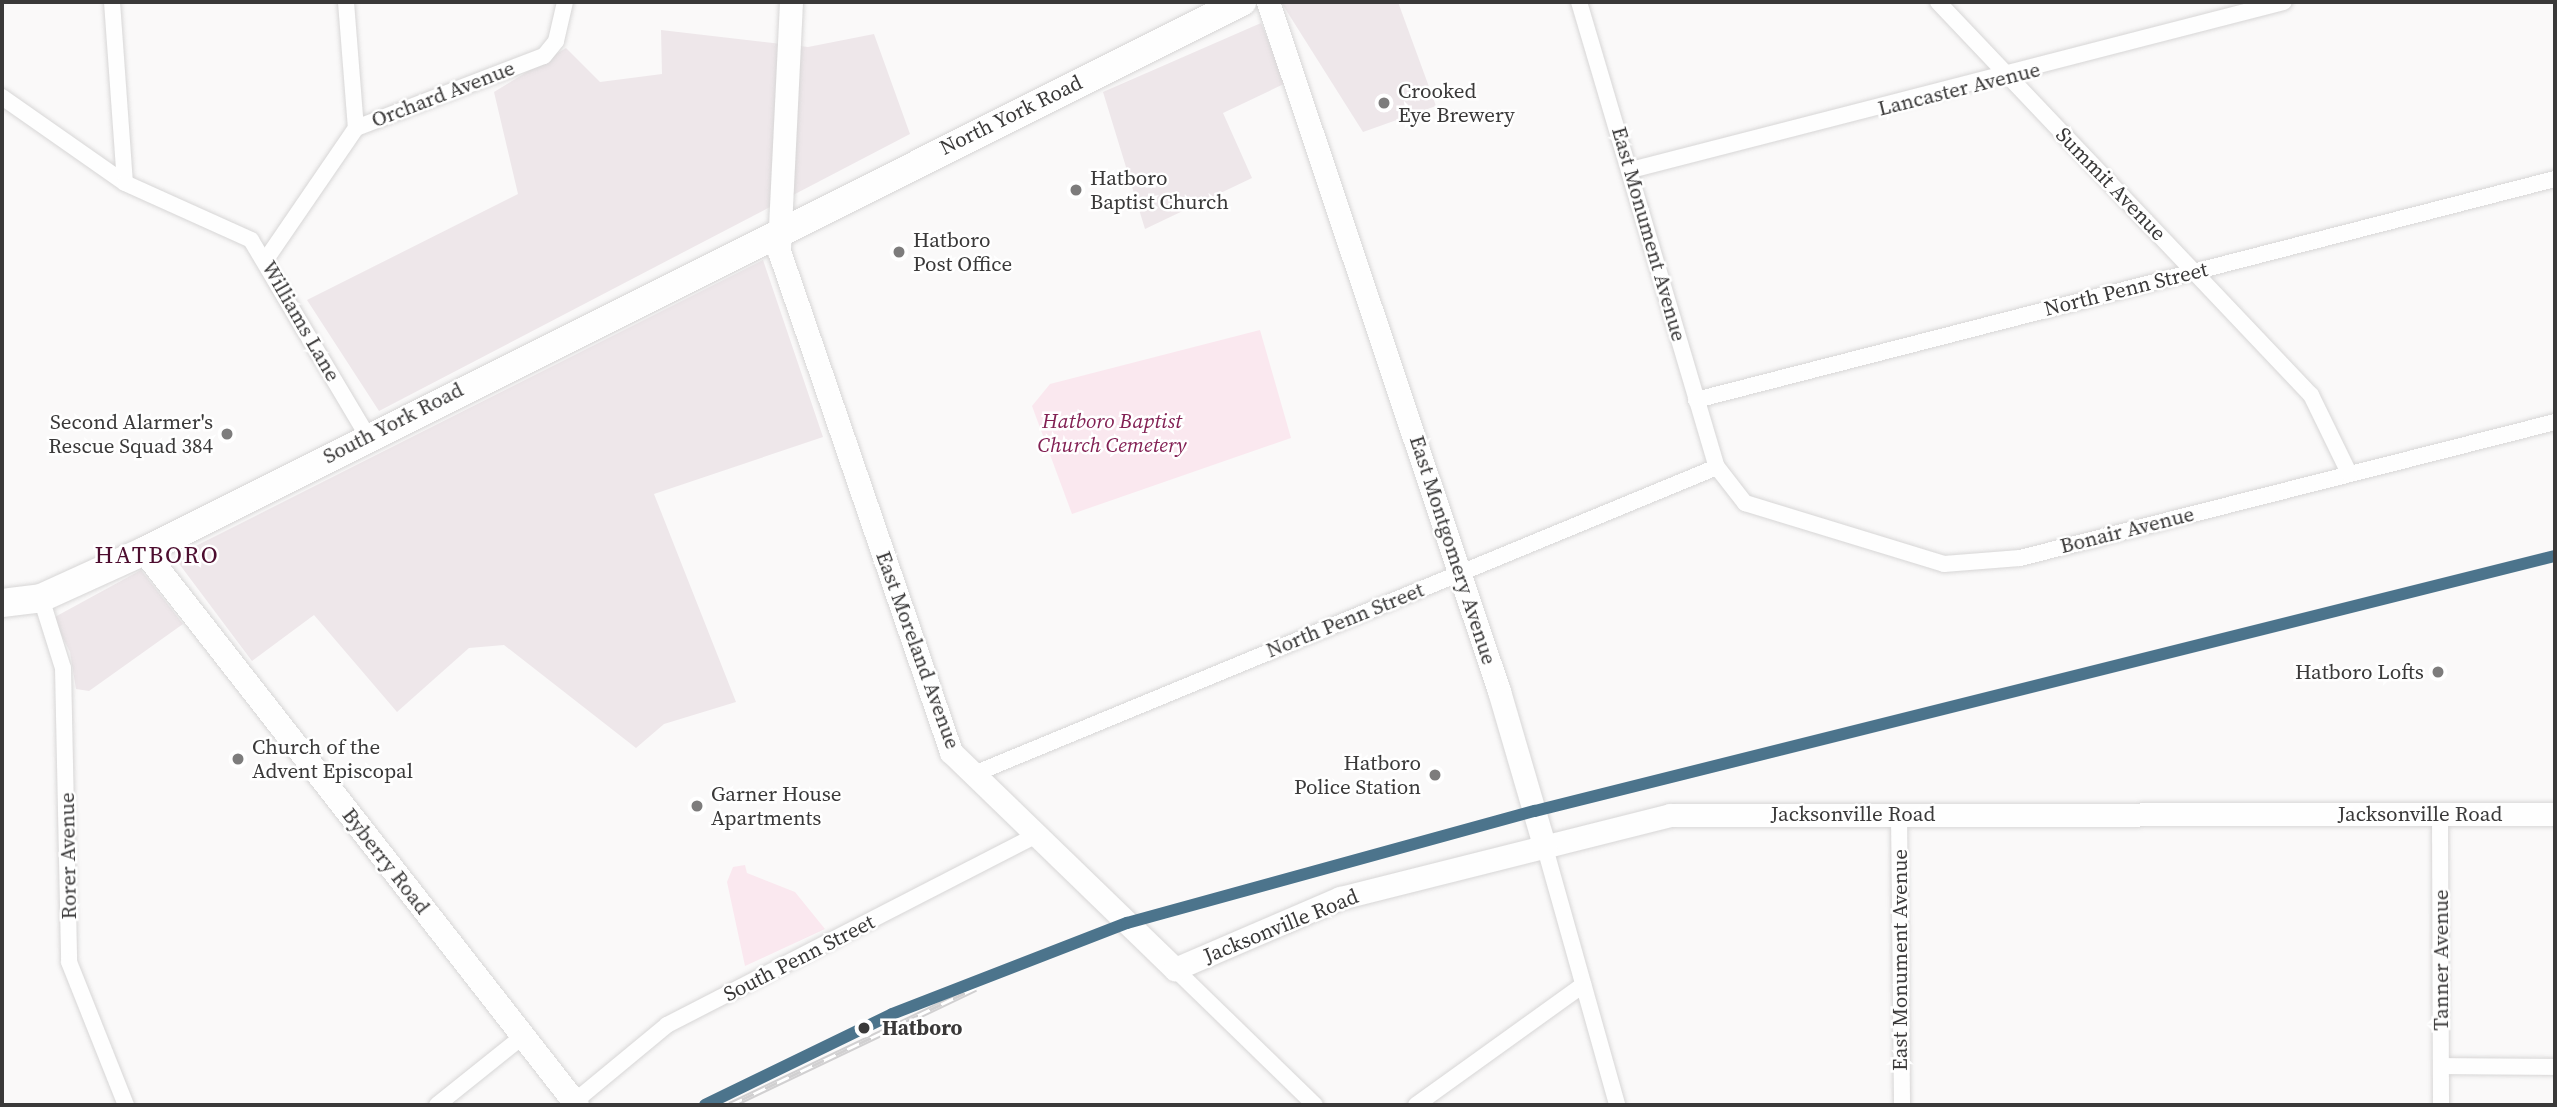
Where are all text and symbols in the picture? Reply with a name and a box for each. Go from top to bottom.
street label: Orchard Avenue [368,55,518,133]
street label: Lancaster Avenue [1875,57,2043,121]
street label: North York Road [935,70,1087,160]
place label: Crooked Eye Brewery [1398,78,1515,128]
marker: Crooked Eye Brewery [1376,95,1392,111]
street label: Summit Avenue [2051,122,2171,246]
street label: East Monument Avenue [1606,124,1692,344]
place label: Hatboro Baptist Church [1090,165,1229,215]
marker: Hatboro Baptist Church [1068,182,1084,198]
place label: Hatboro Post Office [913,227,1012,277]
marker: Hatboro Post Office [891,244,907,260]
street label: Williams Lane [256,256,346,386]
street label: North Penn Street [2042,256,2210,322]
street label: South York Road [319,377,467,469]
park label: Hatboro Baptist Church Cemetery [1037,408,1187,458]
place label: Second Alarmer's Rescue Squad 384 [48,409,213,459]
marker: Second Alarmer's Rescue Squad 384 [219,426,235,442]
street label: East Montgomery Avenue [1404,432,1502,668]
street label: Bonair Avenue [2057,501,2197,559]
district label: HATBORO [95,541,219,569]
street label: East Moreland Avenue [871,548,965,752]
street label: North Penn Street [1263,577,1427,663]
place label: Hatboro Lofts [2295,659,2424,685]
marker: Hatboro Lofts [2430,664,2446,680]
place label: Church of the Advent Episcopal [252,734,413,784]
place label: Hatboro Police Station [1294,750,1421,800]
marker: Church of the Advent Episcopal [230,751,246,767]
marker: Hatboro Police Station [1427,767,1443,783]
place label: Garner House Apartments [711,781,842,831]
street label: Rorer Avenue [54,792,82,920]
marker: Garner House Apartments [689,798,705,814]
street label: Jacksonville Road [1771,801,1935,827]
street label: Jacksonville Road [2338,801,2502,827]
street label: Byberry Road [337,803,435,919]
street label: East Monument Avenue [1887,849,1913,1071]
street label: Jacksonville Road [1200,883,1362,969]
street label: Tanner Avenue [2428,889,2454,1031]
street label: South Penn Street [719,909,879,1007]
place label: Hatboro [882,1015,962,1041]
marker: Hatboro [852,1016,876,1040]

